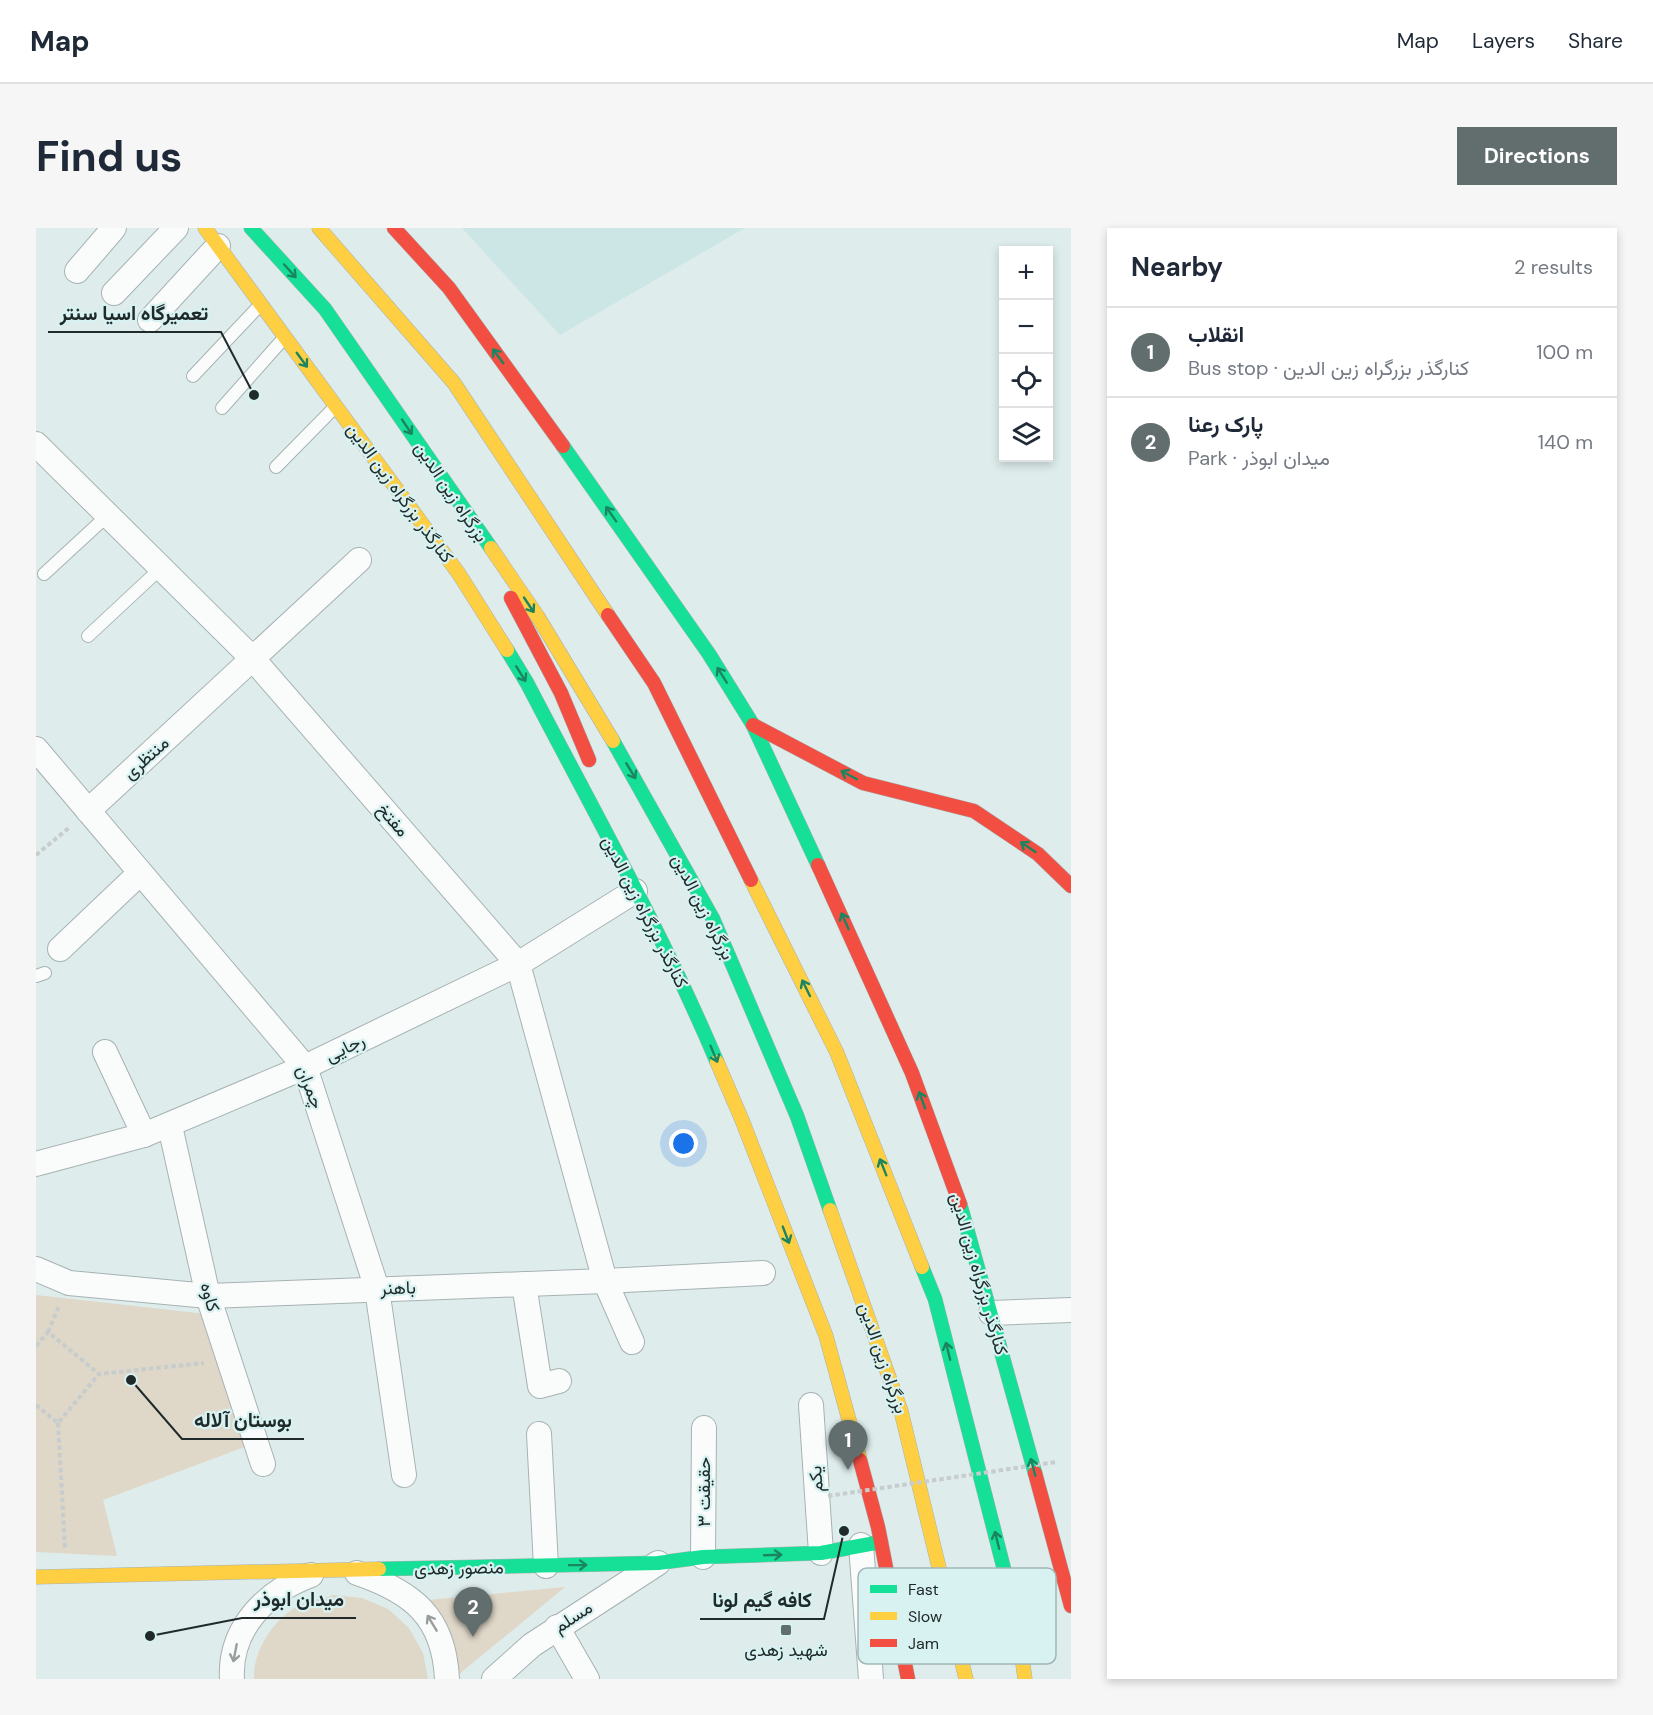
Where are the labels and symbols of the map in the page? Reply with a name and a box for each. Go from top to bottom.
one-way arrow [283,263,297,278]
callout: تعمیرگاه اسیا سنتر [48,294,221,332]
text: تعمیرگاه اسیا سنتر [59,300,208,326]
one-way arrow [492,348,504,364]
one-way arrow [296,351,308,367]
street label: کنارگذر بزرگراه زین الدین [341,418,459,568]
one-way arrow [401,418,413,435]
street label: بزرگراه زین الدین [409,437,493,547]
one-way arrow [605,507,617,523]
one-way arrow [523,597,535,613]
one-way arrow [515,666,528,683]
one-way arrow [716,667,728,684]
street label: منتظری [118,731,174,785]
one-way arrow [626,762,638,779]
one-way arrow [841,769,858,781]
street label: مفتخ [372,798,414,842]
street label: کنارگذر بزرگراه زین الدین [596,832,694,992]
one-way arrow [1020,841,1036,853]
street label: بزرگراه زین الدین [666,850,740,964]
one-way arrow [838,913,850,931]
one-way arrow [799,980,811,998]
street label: رجایی [321,1028,369,1068]
one-way arrow [709,1045,720,1063]
street label: چمران [291,1062,329,1112]
one-way arrow [916,1091,927,1110]
your location [669,1129,698,1158]
one-way arrow [877,1159,888,1177]
street label: کنارگذر بزرگراه زین الدین [944,1190,1014,1358]
one-way arrow [782,1225,793,1244]
street label: باهنر [379,1275,416,1301]
street label: کاوه [195,1280,225,1314]
street label: بزرگراه زین الدین [853,1299,913,1417]
one-way arrow [942,1342,954,1361]
callout: بوستان آلاله [182,1401,304,1439]
text: بوستان آلاله [194,1407,292,1433]
pin: 1 [828,1420,868,1470]
street label: حقیقت ۳ [692,1457,716,1527]
one-way arrow [1027,1458,1039,1477]
street label: یکم [803,1465,829,1493]
one-way arrow [990,1530,1002,1549]
one-way arrow [762,1549,782,1560]
street label: منصور زهدی [414,1555,504,1581]
one-way arrow [568,1560,588,1571]
legend [858,1568,1056,1664]
text: Fast [908,1579,939,1600]
callout: میدان ابوذر [242,1580,356,1618]
callout: کافه گیم لونا [700,1581,824,1619]
text: میدان ابوذر [253,1586,344,1612]
text: کافه گیم لونا [712,1587,812,1613]
pin: 2 [454,1588,492,1637]
street label: مسلم [549,1596,597,1638]
text: Slow [908,1606,942,1627]
one-way arrow [426,1615,438,1632]
marker: شهید زهدی [779,1623,793,1637]
text: Jam [908,1633,939,1654]
place label: شهید زهدی [744,1638,828,1662]
one-way arrow [229,1642,240,1662]

